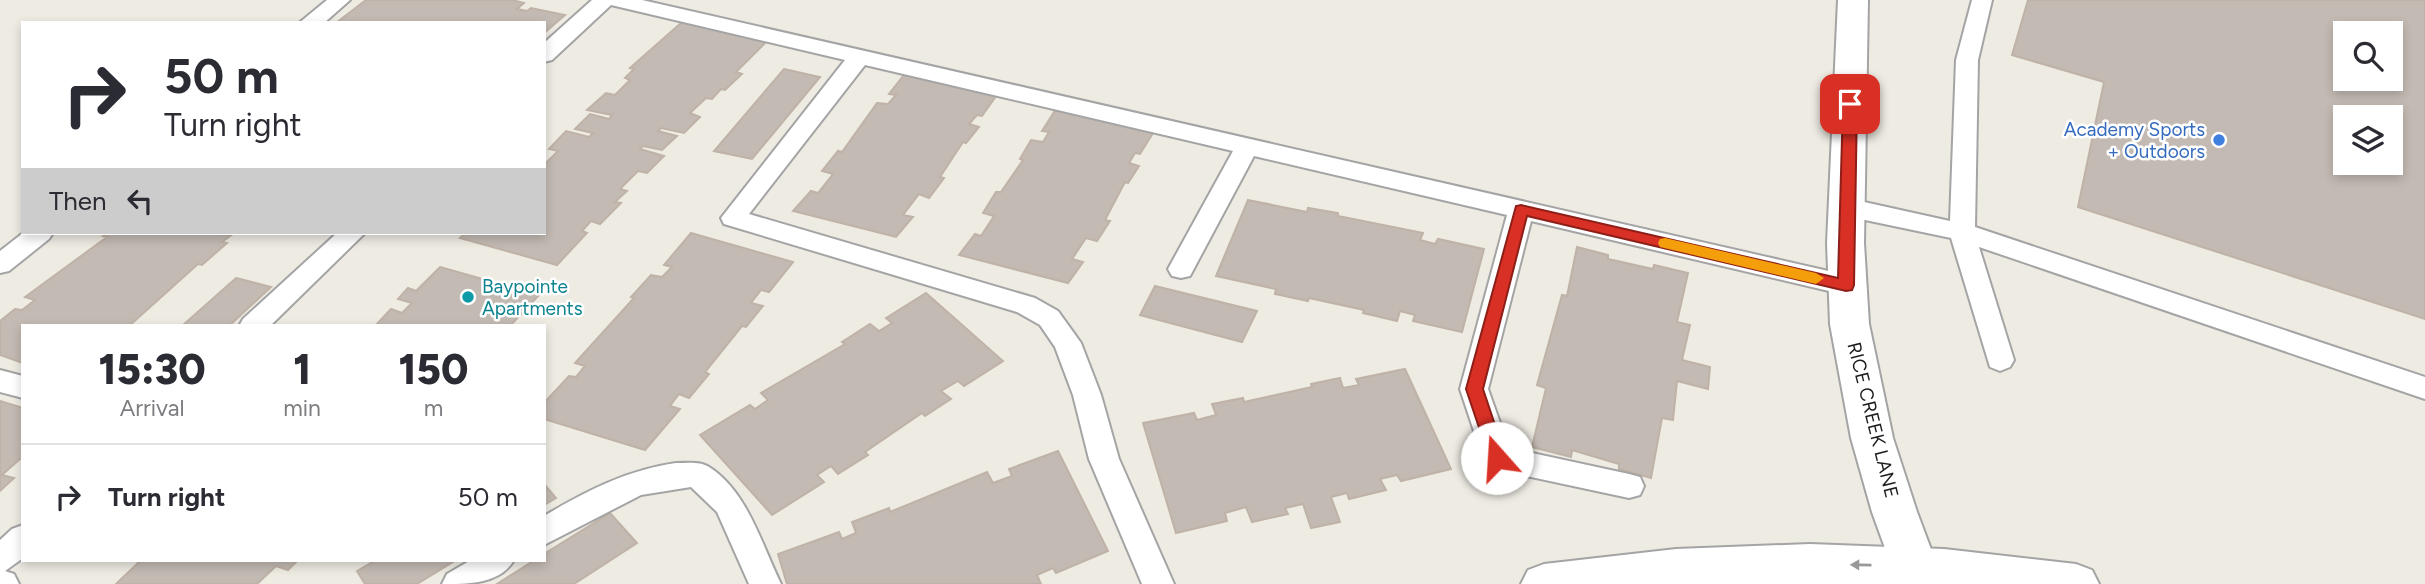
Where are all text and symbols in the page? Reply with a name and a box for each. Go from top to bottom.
map controls [2333,21,2403,175]
button: search [2333,21,2403,91]
text: 50 m [164,46,279,105]
icon: right [49,49,140,140]
pin [1820,74,1880,134]
icon: arrive [1831,85,1869,123]
button: layers [2333,105,2403,175]
text: Turn right [164,106,302,144]
place label: Academy Sports + Outdoors [2064,118,2205,163]
marker: Academy Sports + Outdoors [2211,132,2227,148]
icon: left [121,182,159,220]
text: Then [49,185,107,217]
place label: Baypointe Apartments [482,275,583,320]
marker: Baypointe Apartments [460,289,476,305]
street label: RICE CREEK LANE [1843,340,1903,500]
text: 15:30 [99,344,206,395]
text: 1 [293,344,311,395]
text: 150 [399,344,468,395]
text: Arrival [120,394,185,422]
text: min [283,394,321,422]
text: m [424,394,443,422]
position arrow [1460,421,1534,495]
icon: right [49,478,87,516]
text: Turn right [108,481,225,513]
text: 50 m [458,481,518,513]
one-way arrow [1850,560,1872,571]

